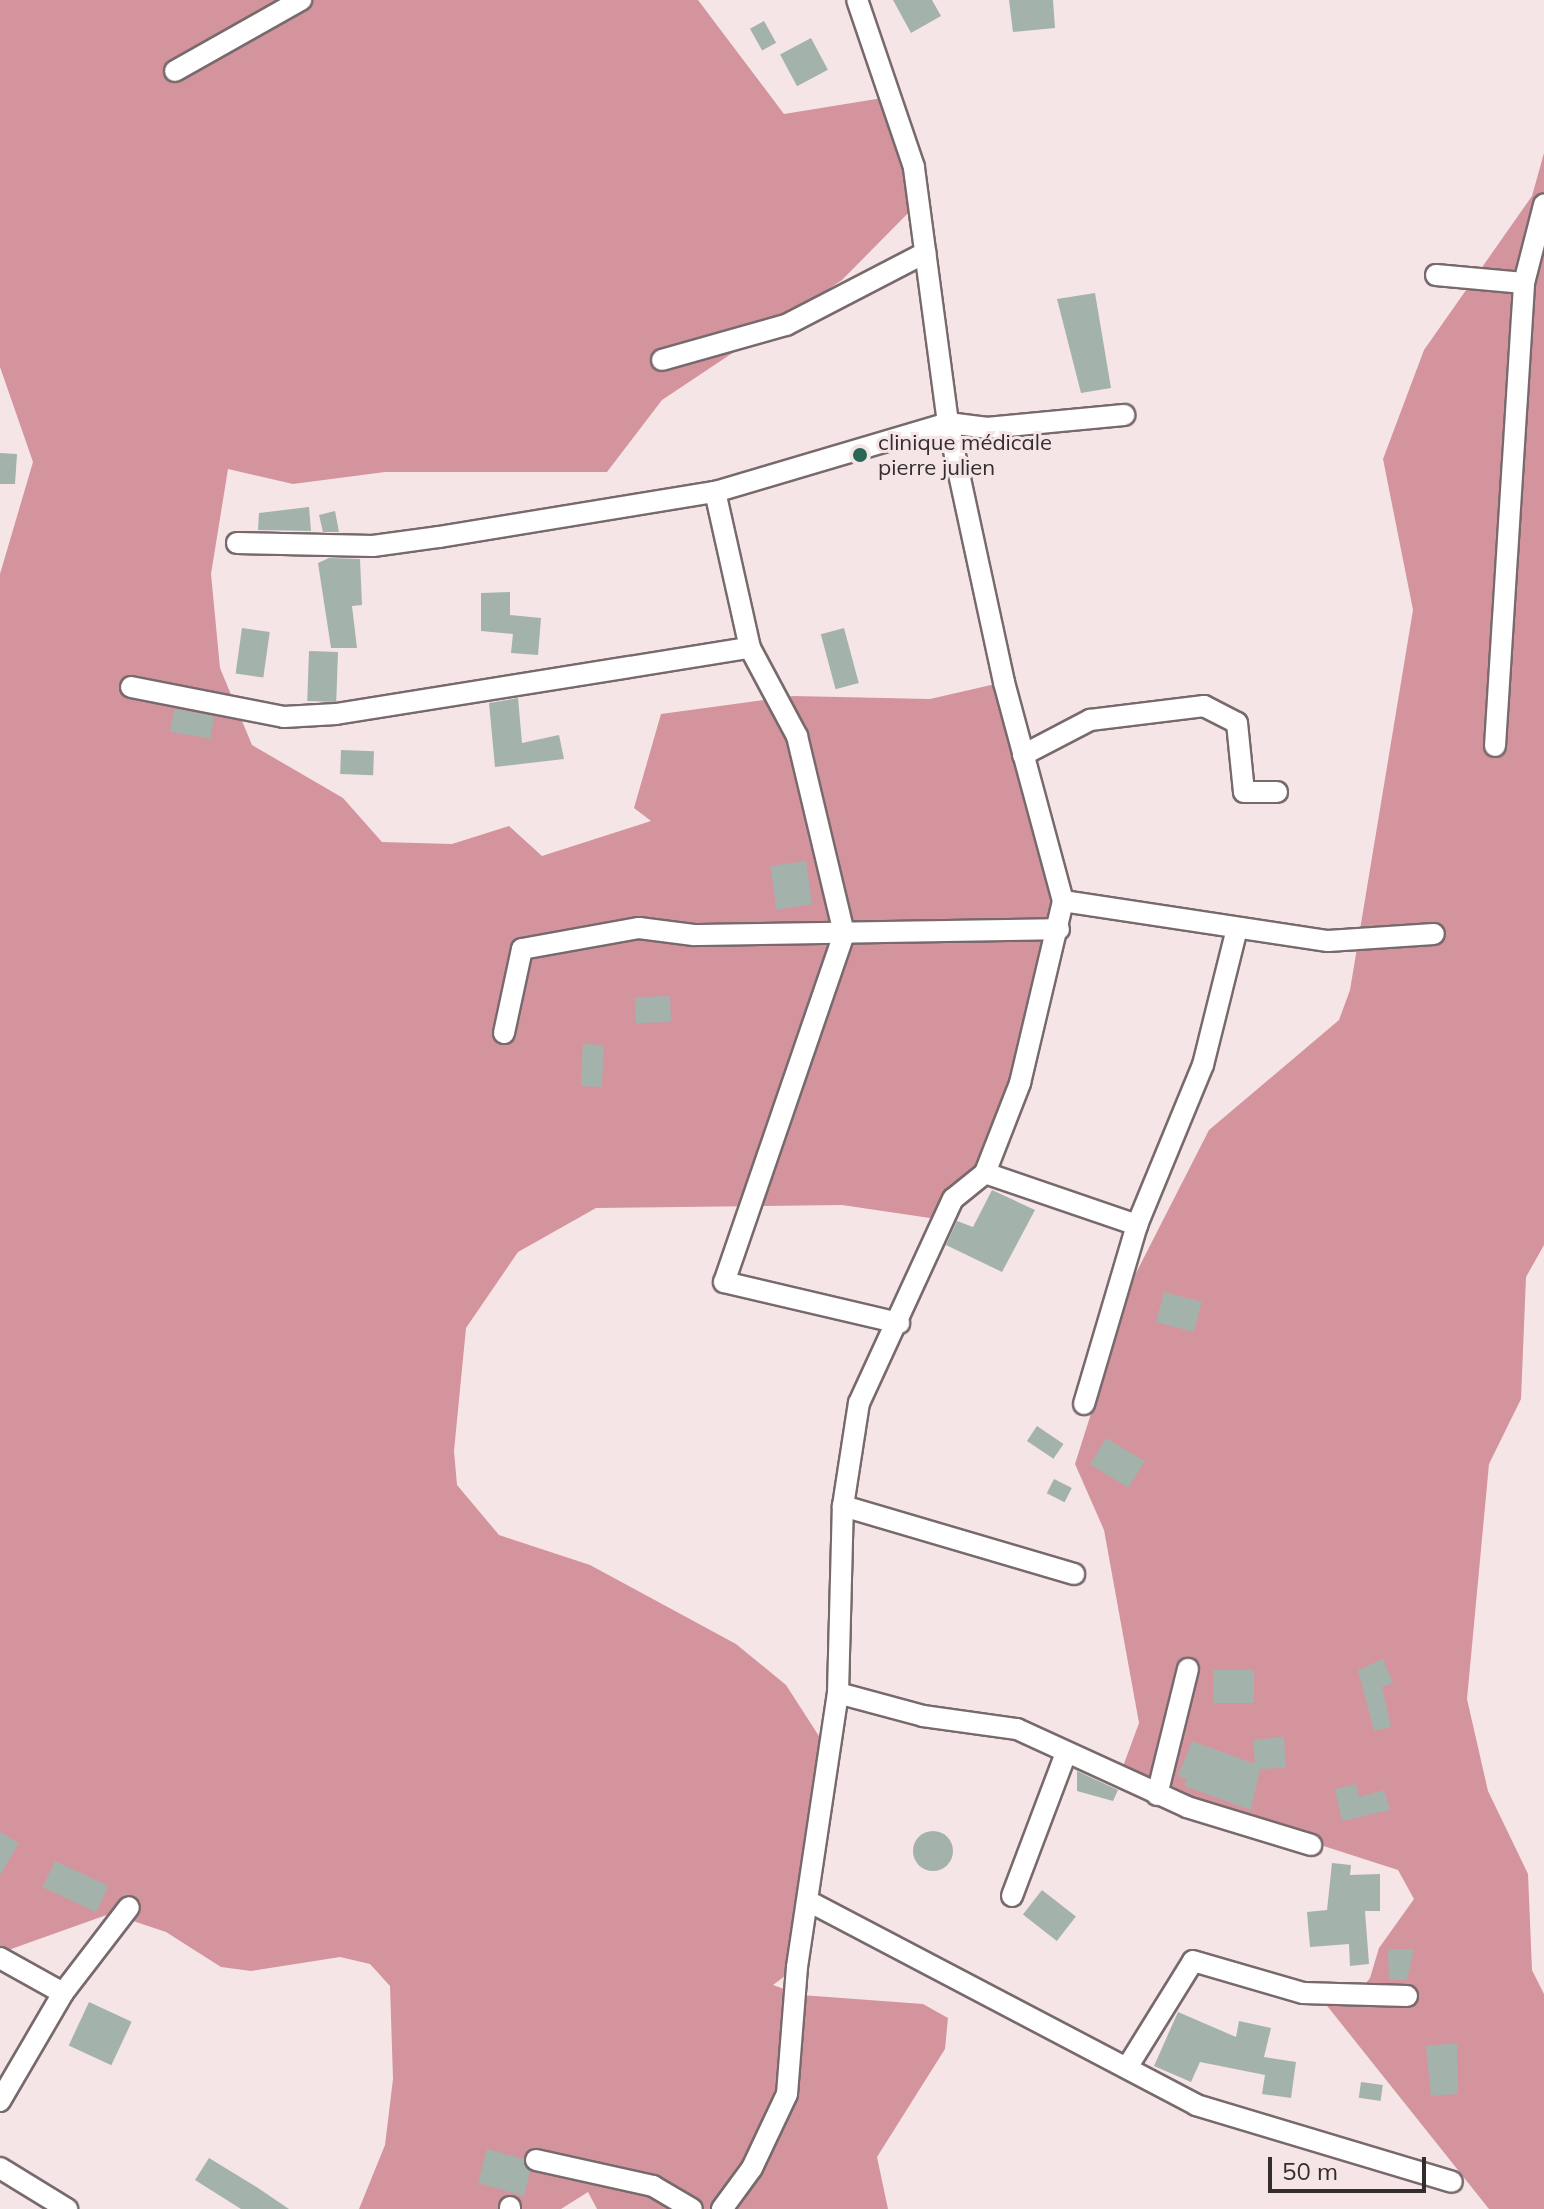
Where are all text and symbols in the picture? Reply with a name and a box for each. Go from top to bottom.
place label: clinique médicale pierre julien [878,429,1052,480]
marker: clinique médicale pierre julien [849,444,871,466]
scale bar [1272,2141,1430,2191]
text: 50 m [1282,2156,1338,2186]

